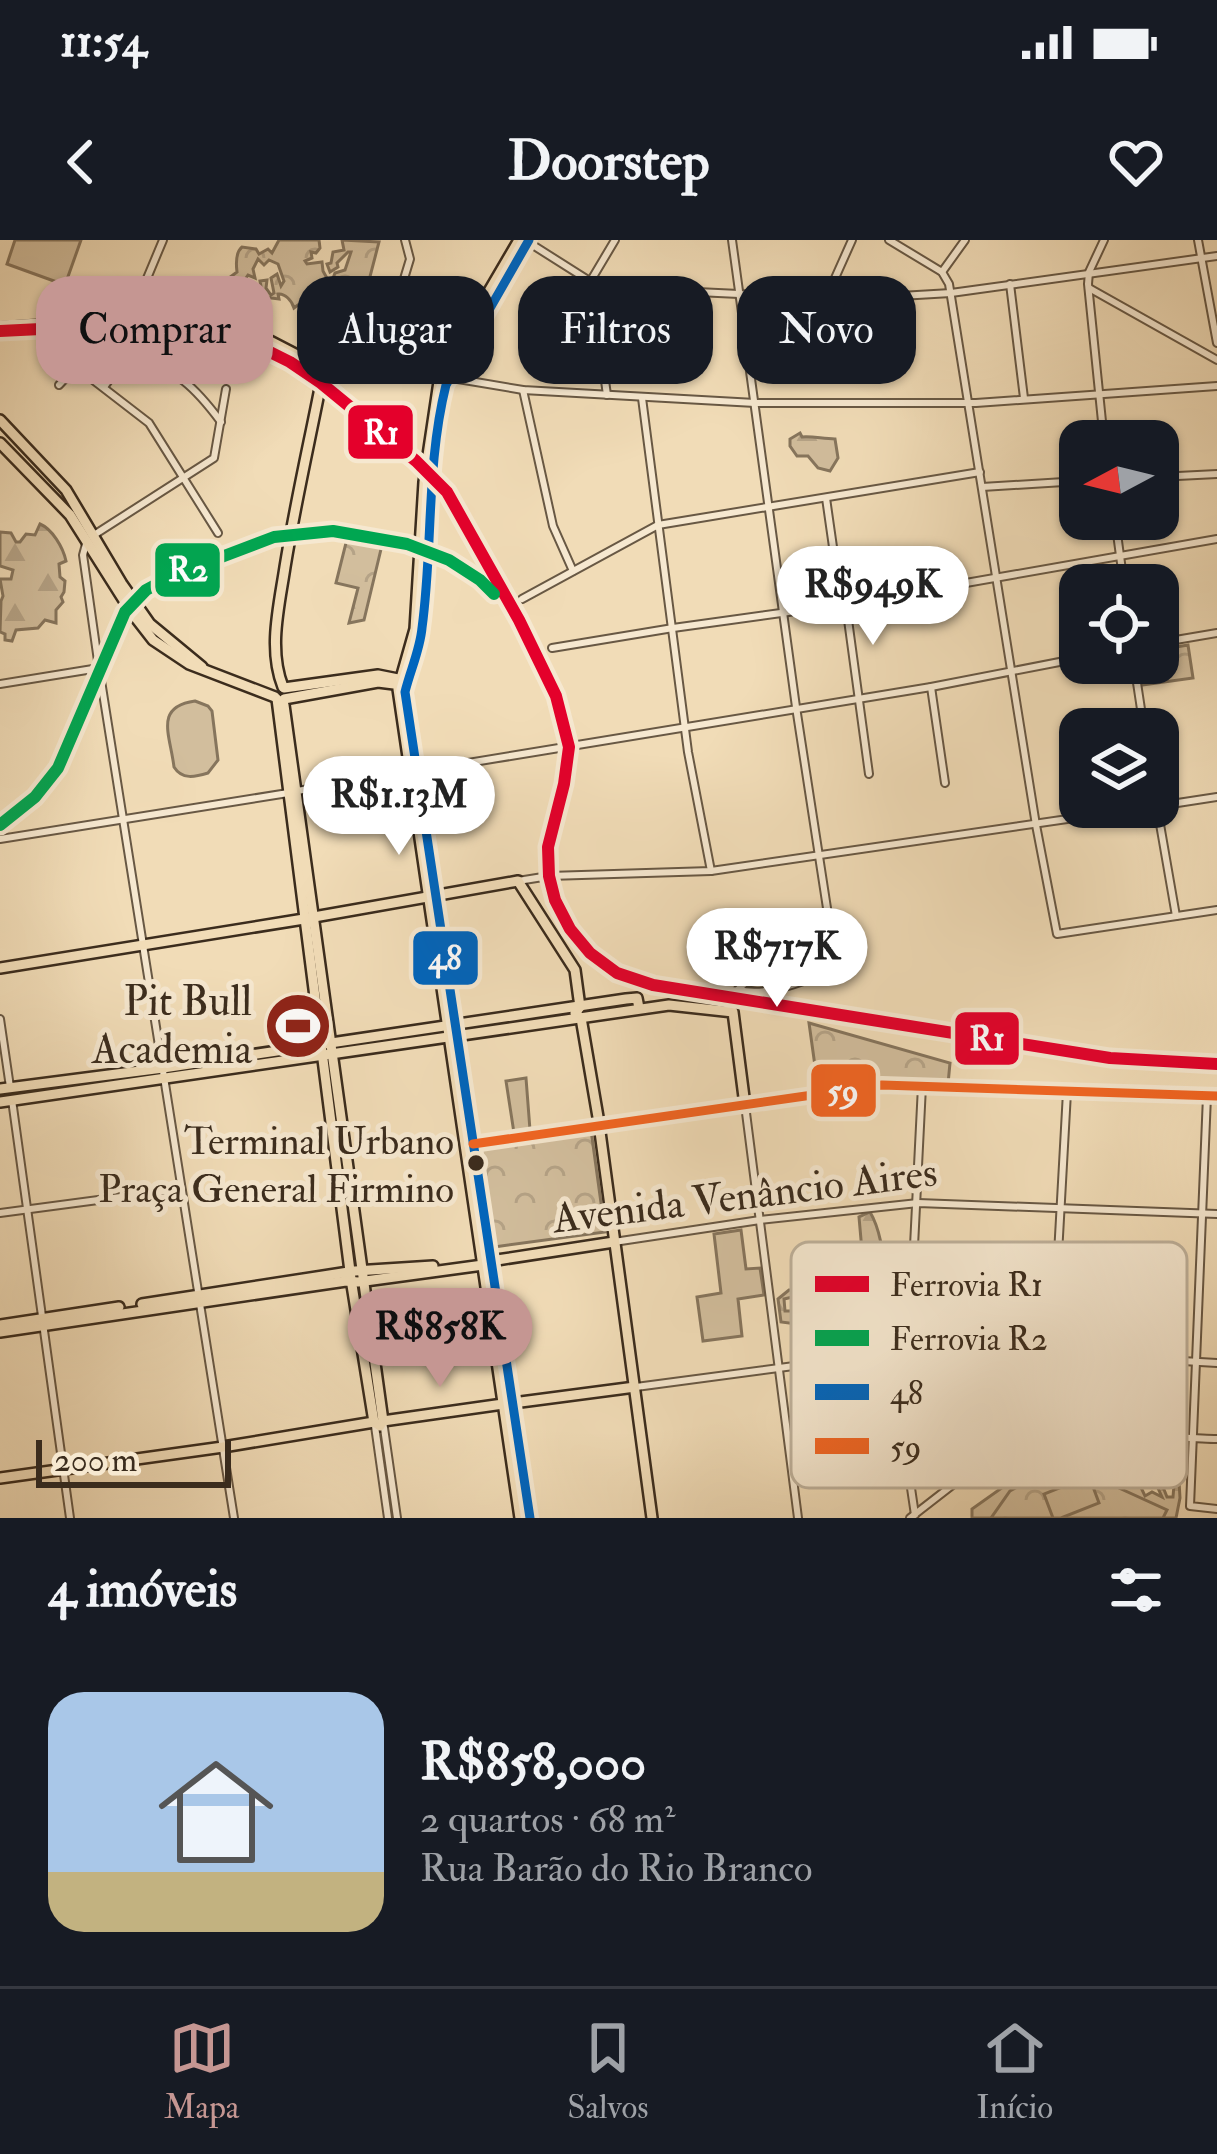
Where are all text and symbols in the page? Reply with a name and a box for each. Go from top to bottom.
text: 11:54 [60,14,146,70]
text: Doorstep [508,128,709,196]
icon: back [48,129,114,195]
icon: heart [1103,129,1169,195]
chip: Comprar [36,276,273,384]
chip: Alugar [297,276,494,384]
chip: Filtros [518,276,713,384]
chip: Novo [737,276,916,384]
line badge: R1 [346,403,415,461]
text: R1 [363,413,399,454]
north arrow [1059,420,1179,540]
map controls [1059,420,1179,828]
line badge: R2 [153,541,222,599]
pin: R$949K [775,546,971,648]
text: R2 [168,550,208,591]
text: R$949K [804,560,942,609]
button: locate [1059,564,1179,684]
button: layers [1059,708,1179,828]
pin: R$1.13M [288,756,510,858]
text: R$1.13M [330,770,468,819]
pin: R$717K [679,908,875,1010]
text: R$717K [714,922,840,971]
line badge: 48 [411,929,480,987]
text: 48 [427,938,462,979]
place label: Pit Bull Academia [91,976,253,1076]
sports icon: Pit Bull Academia [263,991,333,1061]
line badge: R1 [953,1010,1021,1067]
text: R1 [969,1019,1005,1060]
line badge: 59 [809,1062,878,1119]
text: 59 [827,1071,859,1112]
place label: Terminal Urbano Praça General Firmino [98,1117,454,1214]
street label: Avenida Venâncio Aires [549,1147,940,1246]
marker: Terminal Urbano Praça General Firmino [465,1152,487,1174]
legend [791,1242,1187,1488]
text: Ferrovia R1 [890,1265,1043,1306]
pin: R$858K [342,1288,538,1390]
text: R$858K [375,1302,506,1351]
text: Ferrovia R2 [890,1319,1048,1360]
text: 48 [890,1373,923,1414]
text: 59 [890,1427,921,1468]
scale bar [36,1434,231,1487]
text: 200 m [54,1440,137,1481]
icon: filters [1103,1557,1169,1623]
text: 4 imóveis [48,1558,237,1622]
text: R$858,000 [420,1731,646,1795]
icon: home [144,1740,288,1884]
text: 2 quartos · 68 m² [420,1795,675,1844]
text: Rua Barão do Rio Branco [420,1844,813,1893]
tab: Mapa [164,2015,239,2128]
tab: Salvos [567,2015,649,2128]
tab: Início [976,2015,1053,2128]

